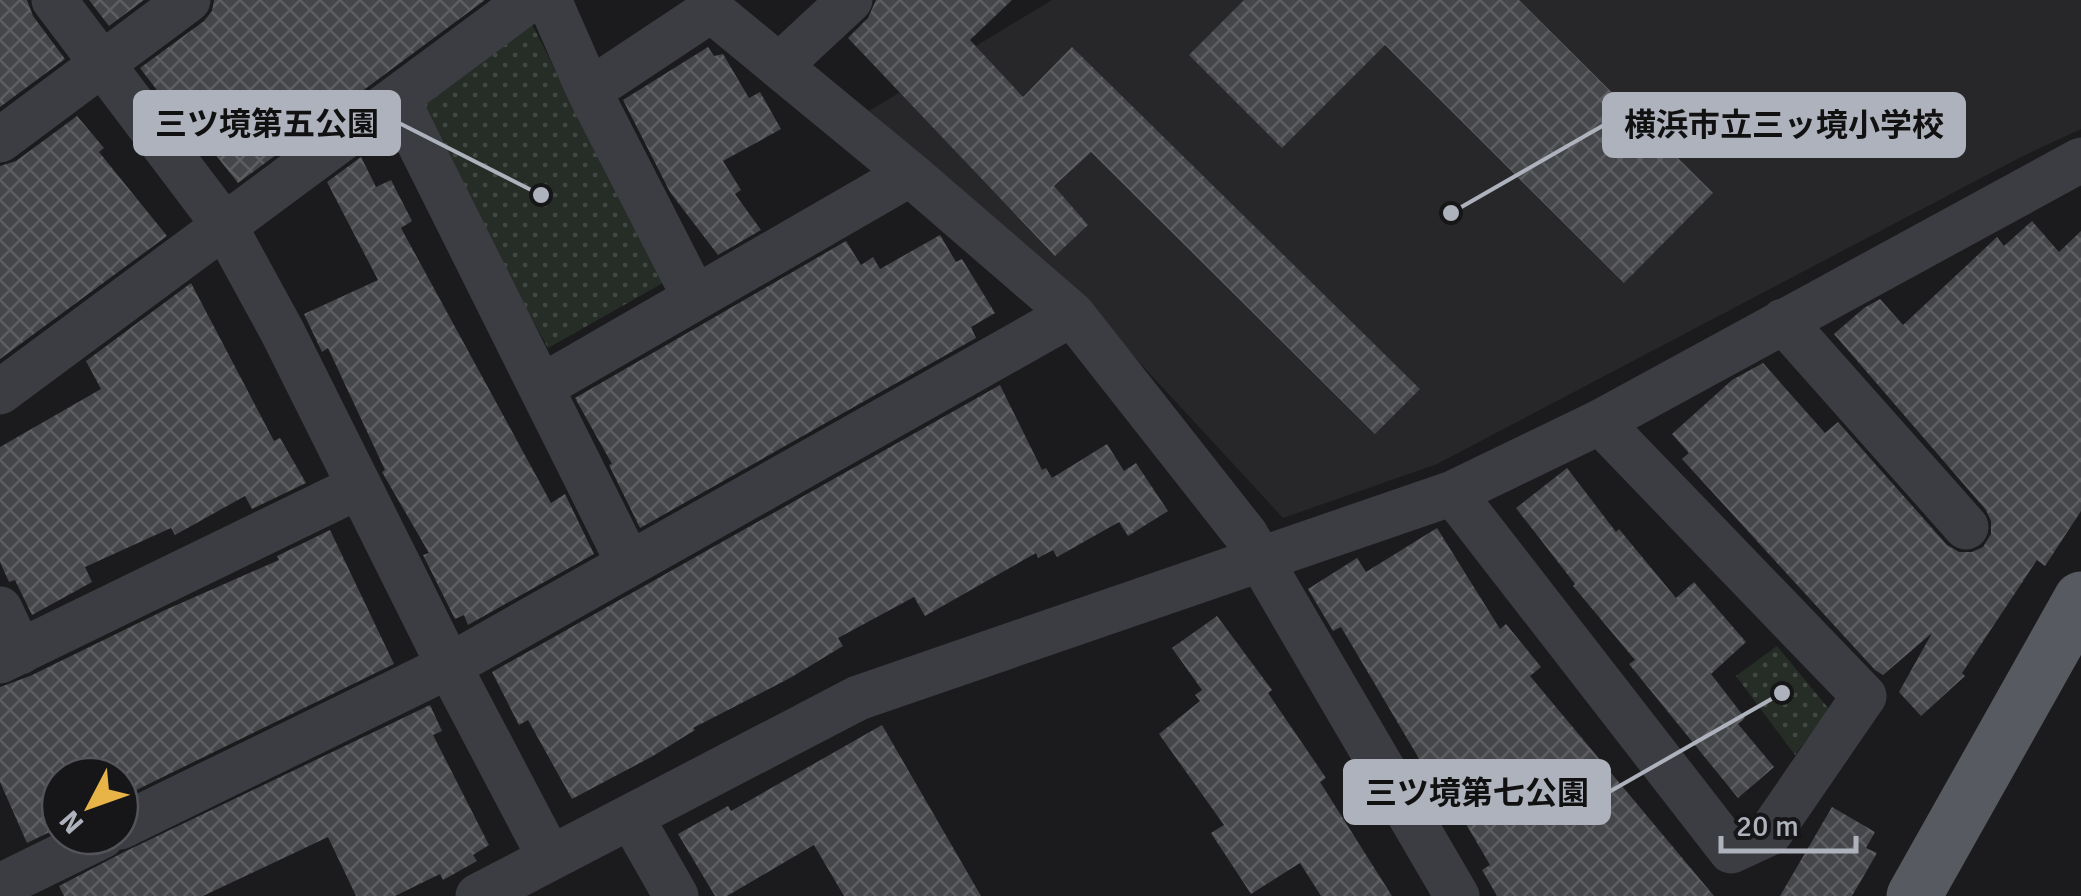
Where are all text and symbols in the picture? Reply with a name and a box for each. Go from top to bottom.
callout: 三ツ境第五公園 [135,92,399,154]
callout: 横浜市立三ッ境小学校 [1604,94,1964,156]
text: 三ツ境第五公園 [155,105,379,144]
text: 横浜市立三ッ境小学校 [1624,106,1944,145]
north arrow [40,756,140,856]
callout: 三ツ境第七公園 [1345,761,1609,823]
text: 三ツ境第七公園 [1365,774,1589,813]
scale bar [1721,791,1856,853]
text: N [53,803,91,840]
text: 20 m [1736,808,1799,845]

